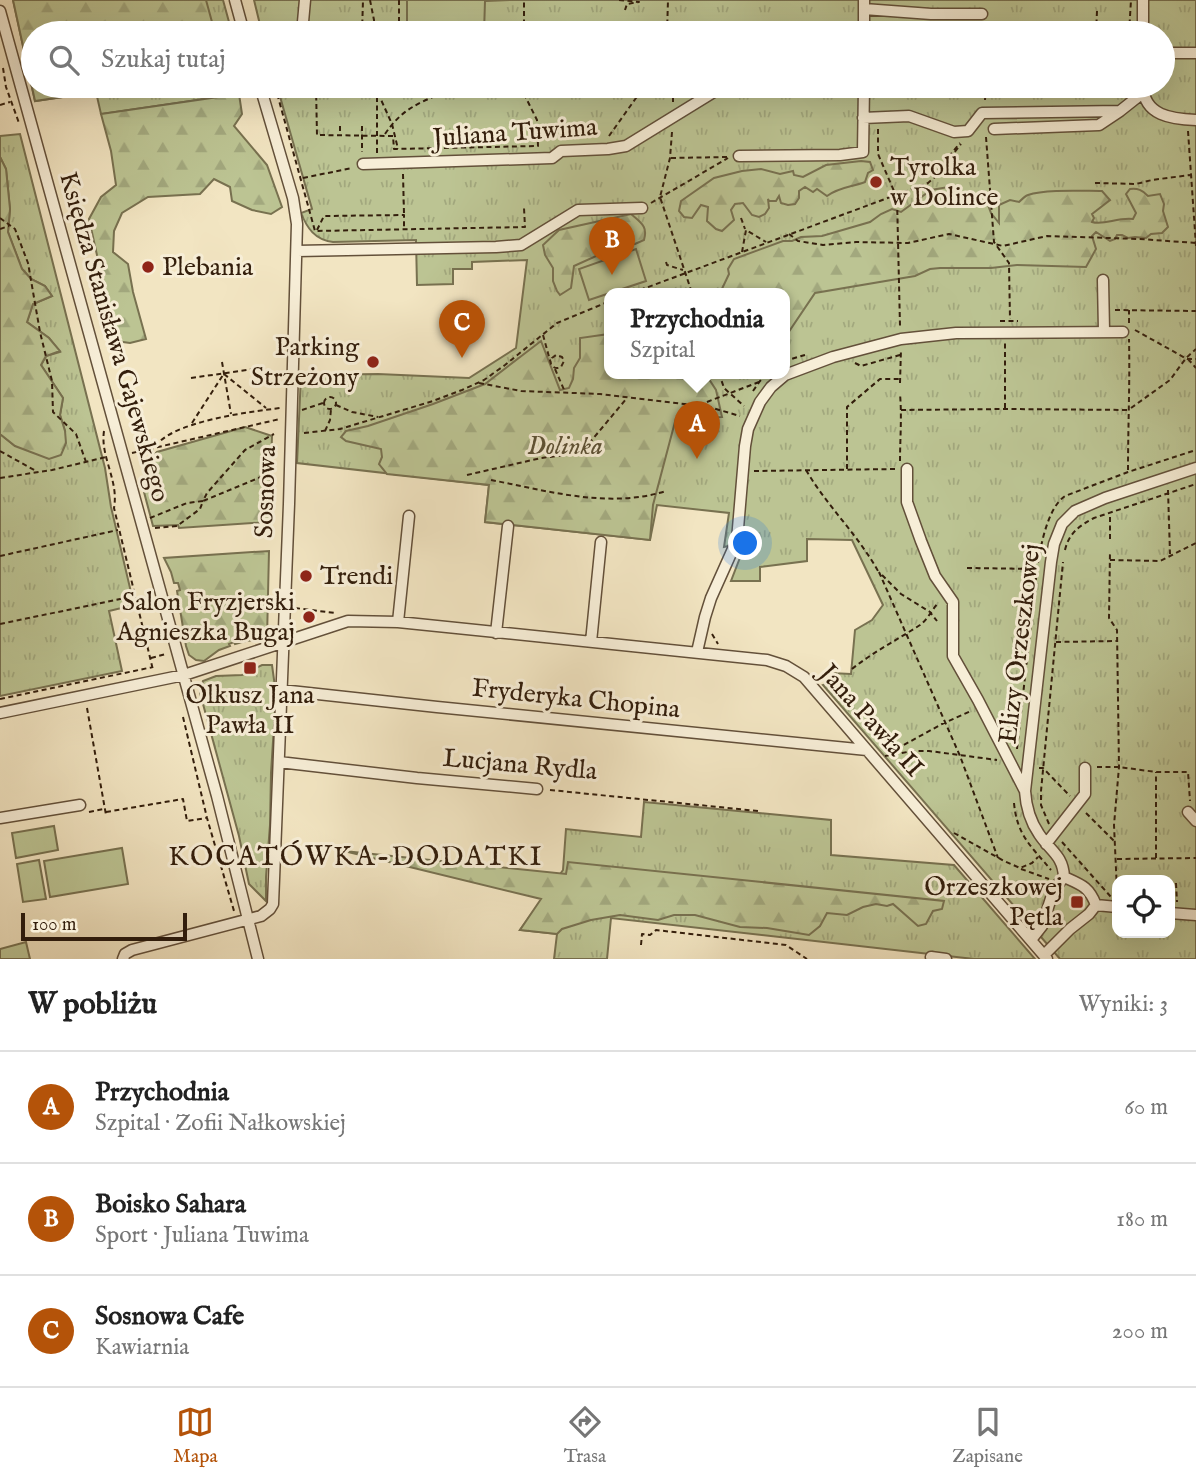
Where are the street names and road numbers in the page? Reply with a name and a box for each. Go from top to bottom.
street label: Juliana Tuwima [429,111,599,155]
street label: Księdza Stanisława Gajewskiego [51,168,177,506]
street label: Sosnowa [248,444,284,539]
street label: Elizy Orzeszkowej [991,542,1049,746]
street label: Jana Pawła II [810,655,930,784]
street label: Fryderyka Chopina [470,672,682,726]
street label: Lucjana Rydla [442,742,599,788]

